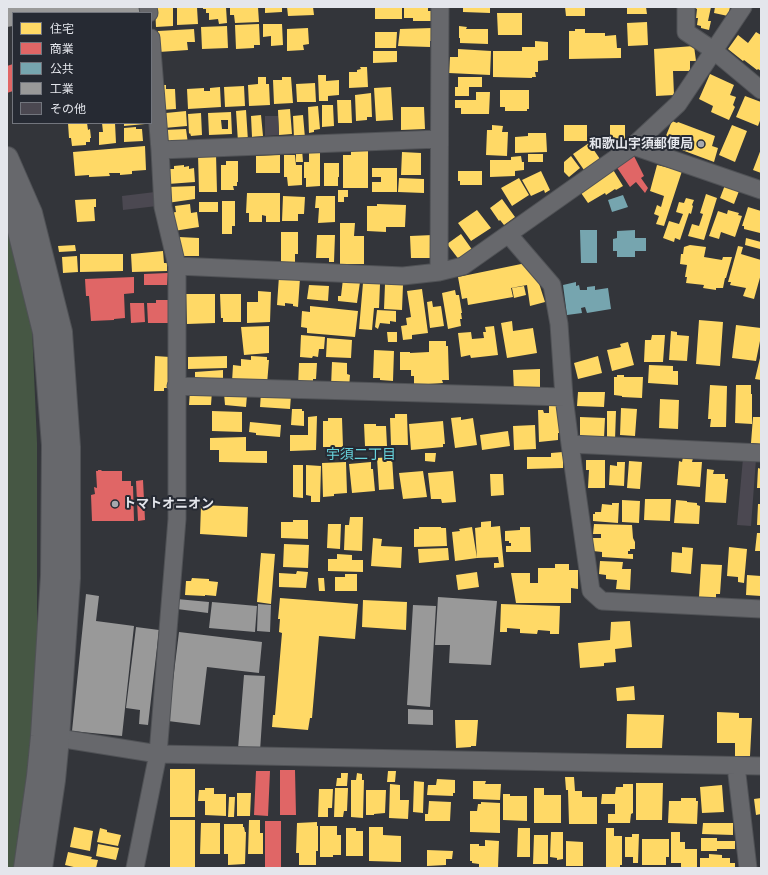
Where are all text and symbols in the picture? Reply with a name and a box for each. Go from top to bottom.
legend [12,12,152,124]
text: 住宅 [50,20,74,37]
text: 商業 [50,40,74,57]
text: 公共 [50,60,74,77]
text: 工業 [50,80,74,97]
text: その他 [50,100,86,117]
place label: 和歌山宇須郵便局 [589,136,693,152]
marker: 和歌山宇須郵便局 [696,139,706,149]
district label: 宇須二丁目 [326,447,396,463]
place label: トマトオニオン [123,496,214,512]
marker: トマトオニオン [110,499,120,509]

